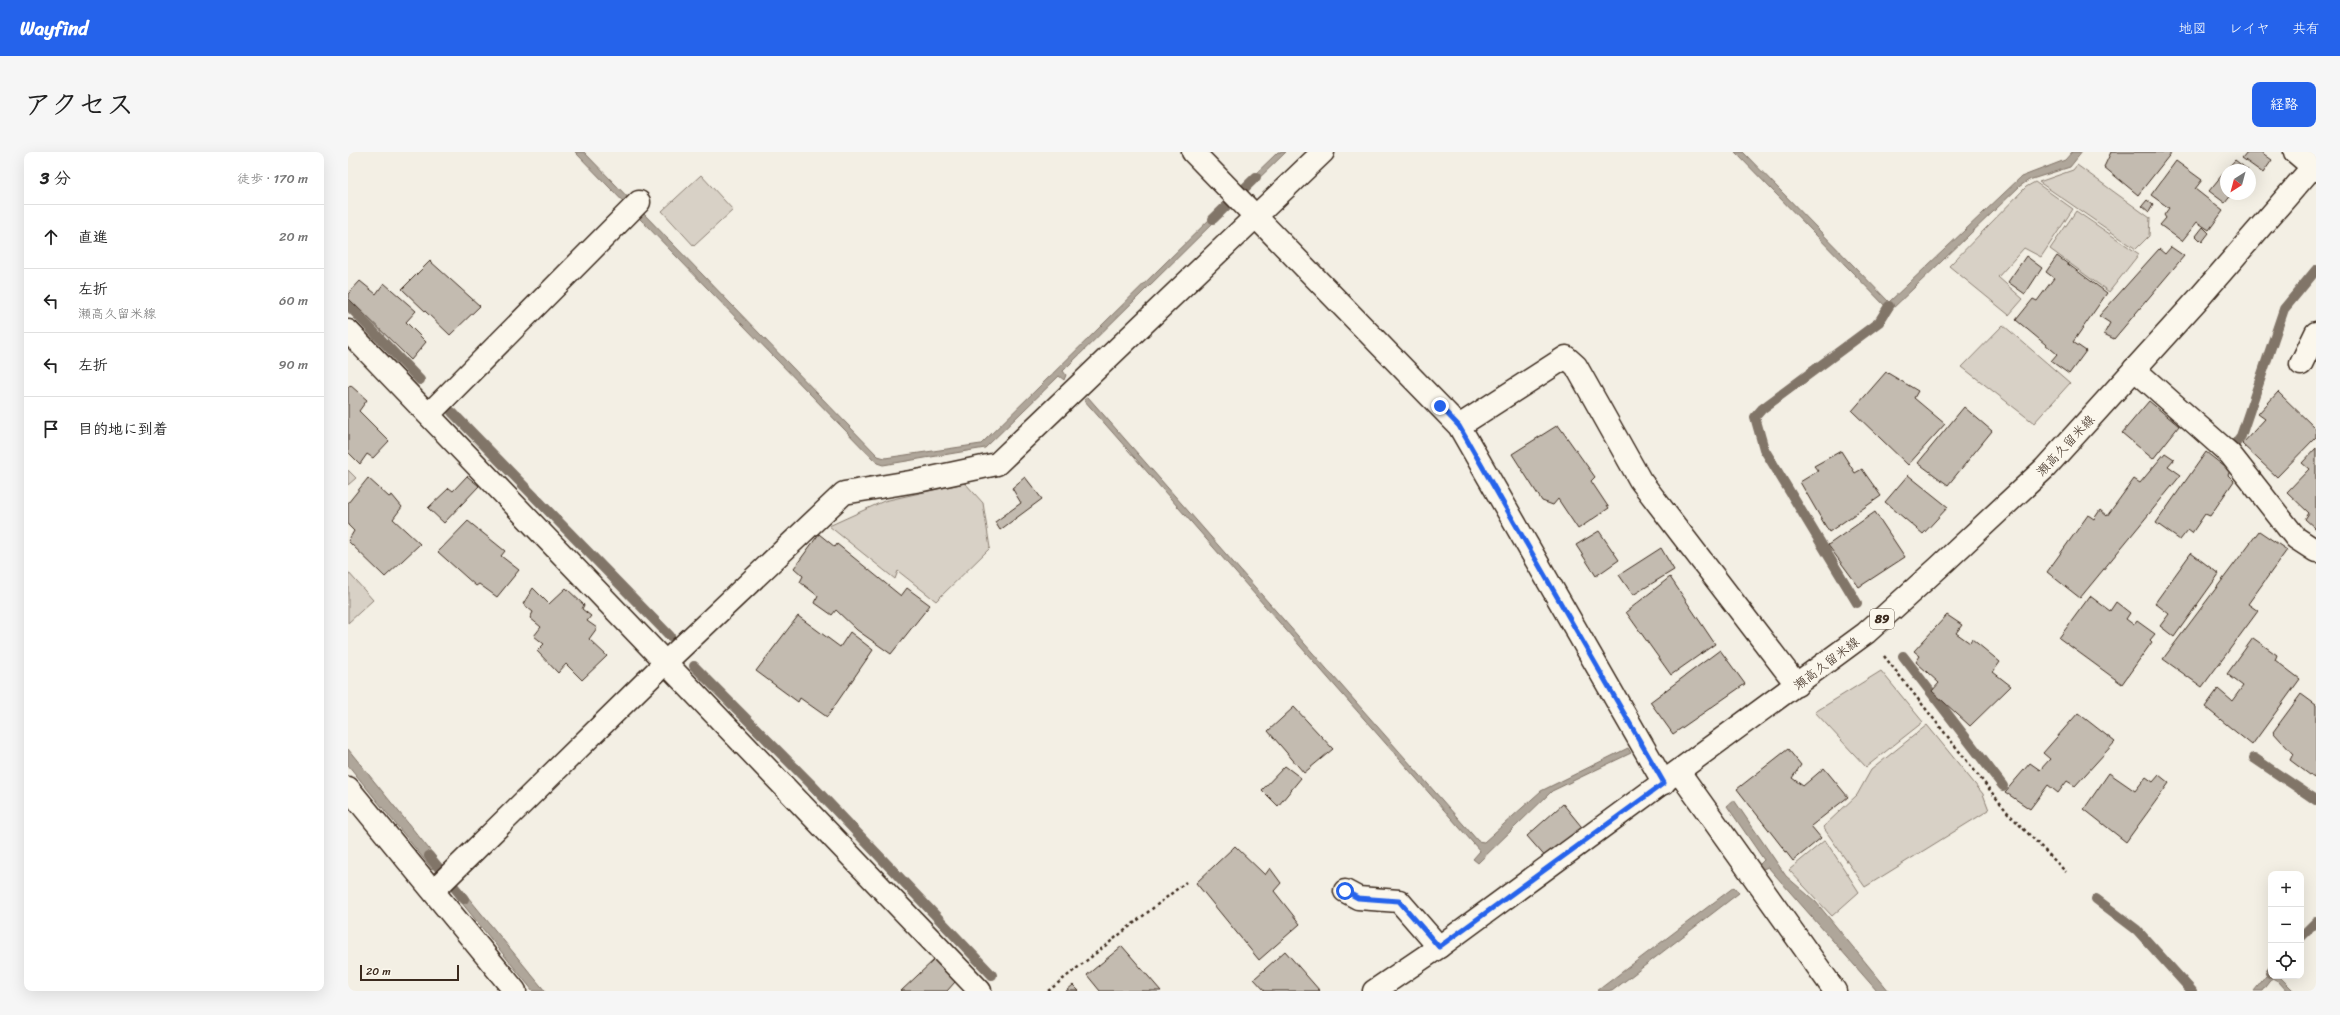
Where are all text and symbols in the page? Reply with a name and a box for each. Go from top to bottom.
text: Wayfind [20,12,88,45]
text: 地図 [2179,16,2207,41]
text: レイヤ [2229,16,2270,41]
text: 共有 [2292,16,2320,41]
text: アクセス [24,80,134,129]
button: 経路 [2252,82,2316,127]
text: 3 分 [40,163,71,193]
north arrow [2220,164,2256,200]
text: 徒歩 · 170 m [237,167,308,190]
text: 直進 [78,224,108,250]
text: 20 m [279,225,308,248]
icon: ahead [40,226,62,248]
text: 左折 [78,276,108,302]
text: 60 m [279,289,308,312]
icon: left [40,290,62,312]
text: 瀬高久留米線 [78,302,156,325]
text: 左折 [78,352,108,378]
text: 90 m [278,353,308,376]
icon: left [40,354,62,376]
route end [1431,397,1449,415]
street label: 瀬高久留米線 [2030,408,2101,482]
text: 目的地に到着 [78,416,168,442]
icon: arrive [40,418,62,440]
road number: 89 [1870,609,1894,629]
street label: 瀬高久留米線 [1788,630,1865,696]
map controls [2268,871,2304,979]
button: + [2268,871,2304,907]
route start [1336,882,1354,900]
button: − [2268,907,2304,943]
button: locate [2268,943,2304,979]
text: 20 m [366,962,391,981]
scale bar [360,963,459,982]

